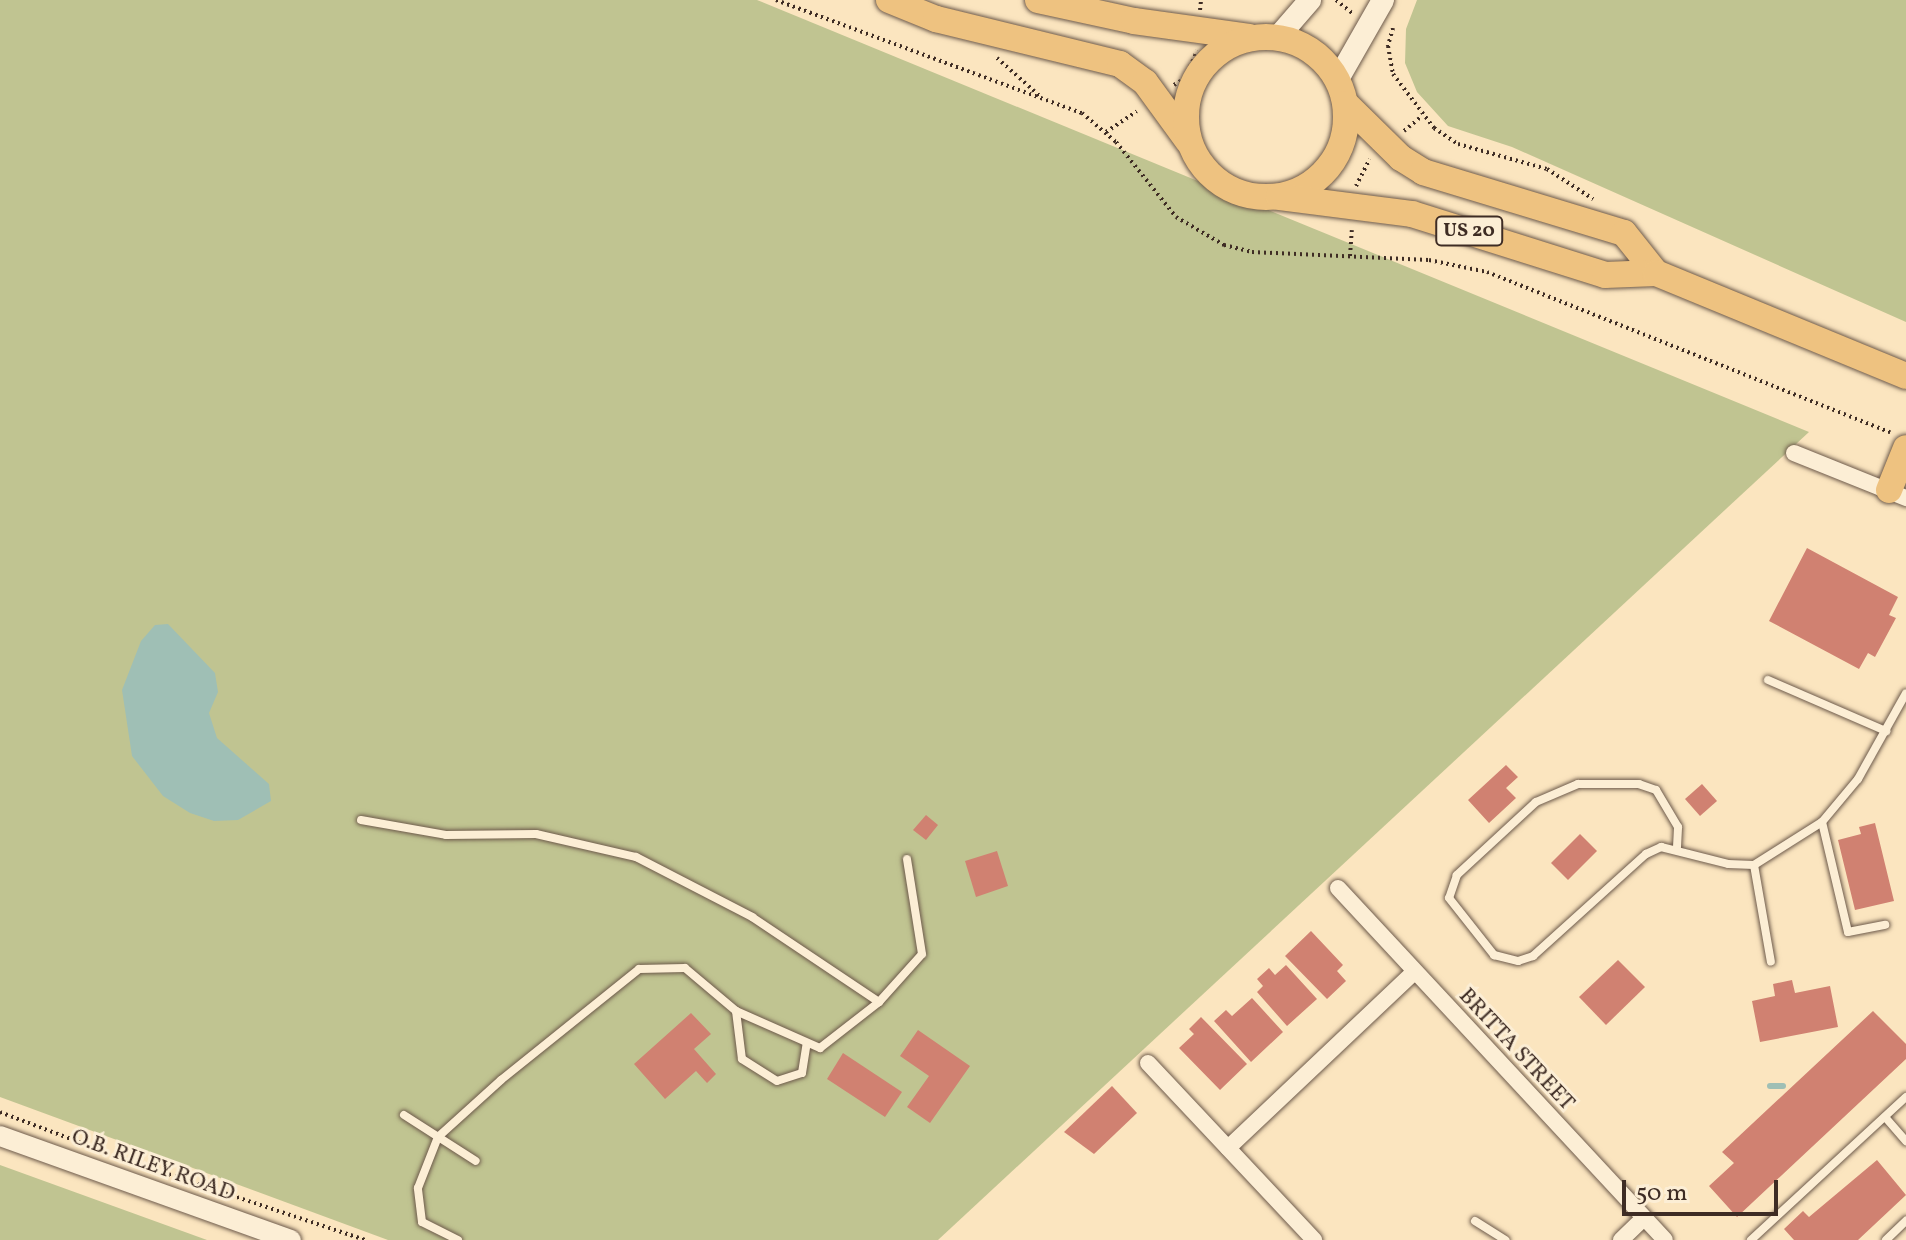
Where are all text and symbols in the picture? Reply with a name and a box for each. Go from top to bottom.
road number: US 20 [1435,215,1503,247]
street label: BRITTA STREET [1453,983,1579,1117]
street label: O.B. RILEY ROAD [67,1124,239,1208]
scale bar [1626,1164,1782,1214]
text: 50 m [1636,1177,1688,1211]

